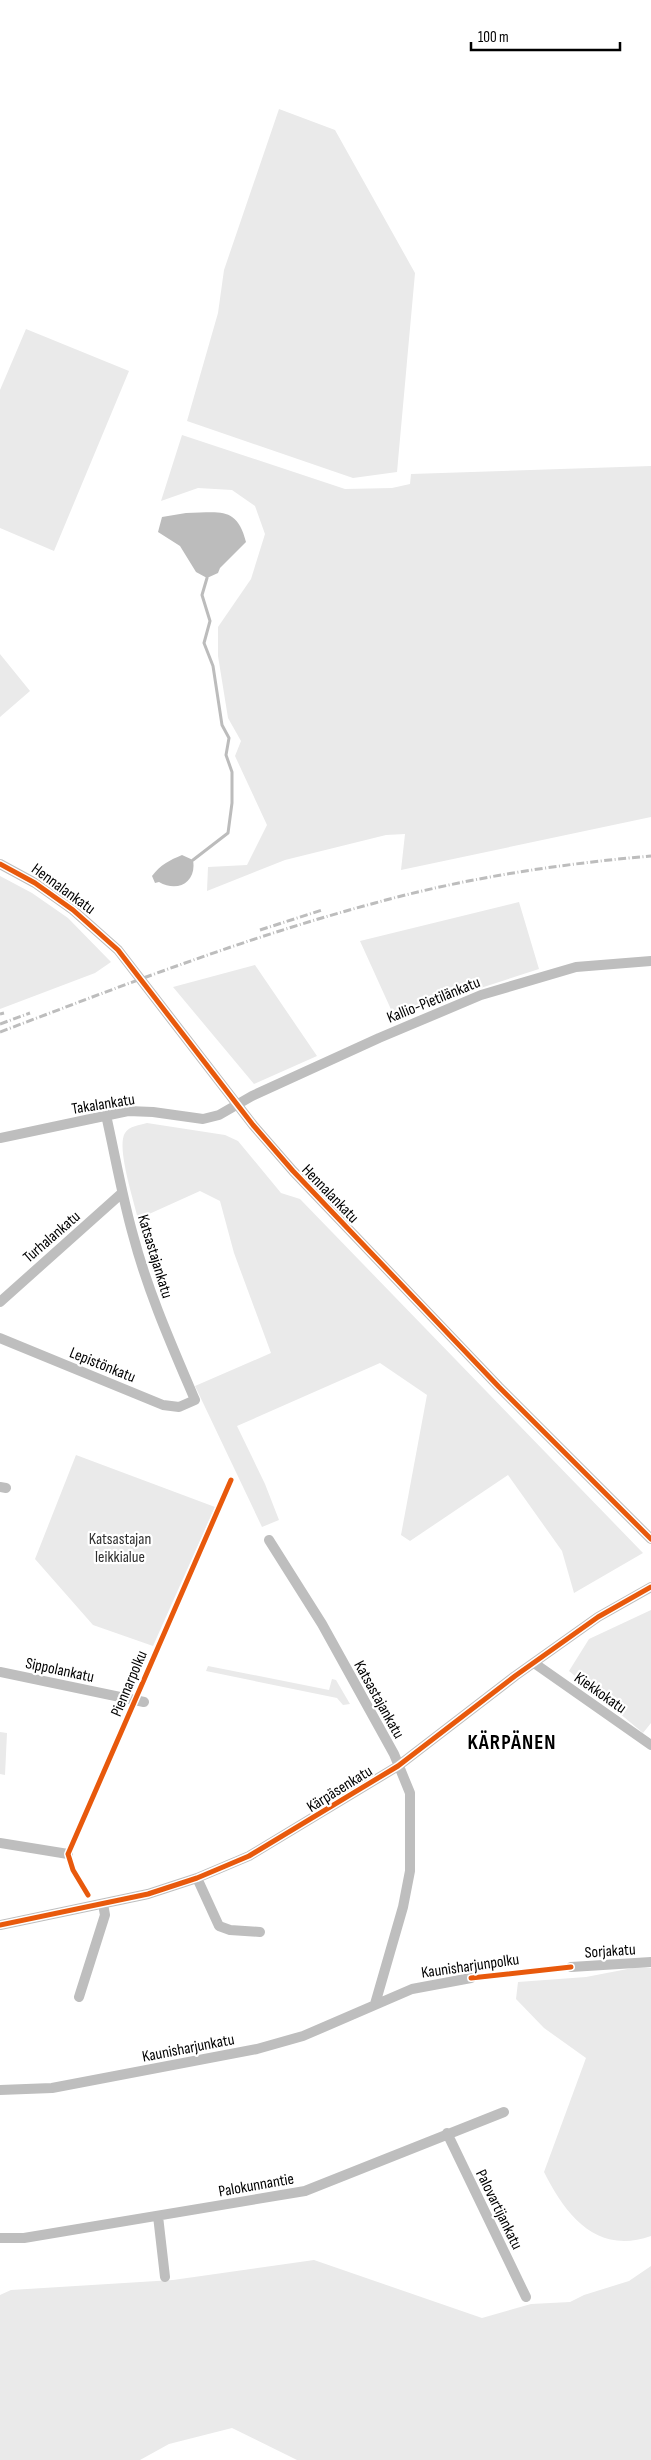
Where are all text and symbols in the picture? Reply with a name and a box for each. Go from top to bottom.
scale bar [471,20,620,52]
text: 100 m [478,28,509,47]
street label: Hennalankatu [27,860,99,919]
street label: Kallio-Pietilänkatu [384,973,483,1028]
street label: Takalankatu [70,1090,136,1119]
street label: Hennalankatu [297,1161,363,1227]
street label: Turhalankatu [20,1207,84,1267]
street label: Katsastajankatu [133,1212,176,1301]
street label: Lepistönkatu [67,1344,138,1387]
park label: Katsastajan leikkialue [89,1530,151,1567]
street label: Piennarpolku [107,1648,152,1719]
street label: Sippolankatu [24,1654,96,1687]
street label: Katsastajankatu [349,1657,408,1742]
street label: Kiekkokatu [570,1668,630,1718]
district label: KÄRPÄNEN [468,1730,556,1755]
street label: Kärpäsenkatu [304,1762,376,1817]
street label: Sorjakatu [584,1940,636,1963]
street label: Kaunisharjunpolku [420,1950,520,1983]
street label: Kaunisharjunkatu [141,2030,236,2067]
street label: Palovartijankatu [471,2167,526,2253]
street label: Palokunnantie [217,2170,295,2201]

